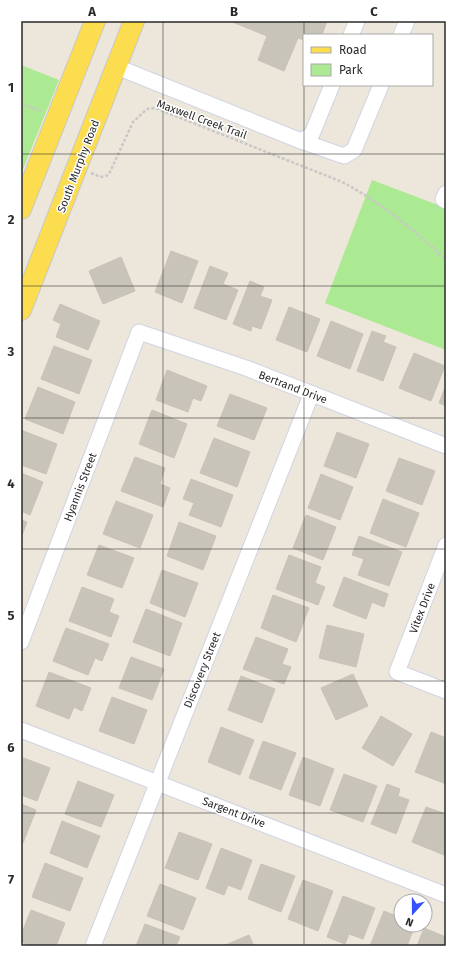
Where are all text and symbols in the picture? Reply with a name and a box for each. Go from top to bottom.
text: A [87,4,96,19]
text: B [230,4,238,19]
text: C [370,4,378,19]
legend [303,34,433,86]
text: Road [339,43,367,57]
text: Park [339,63,363,77]
text: 1 [8,80,14,95]
street label: Maxwell Creek Trail [155,97,249,142]
street label: South Murphy Road [55,118,102,214]
text: 2 [8,212,15,227]
text: 3 [7,344,15,359]
street label: Bertrand Drive [257,368,329,407]
street label: Hyannis Street [61,451,100,523]
text: 4 [7,476,15,491]
street label: Vitex Drive [407,581,438,635]
text: 5 [8,608,15,623]
street label: Discovery Street [181,630,224,710]
text: 6 [7,740,15,755]
street label: Sargent Drive [200,794,267,830]
text: 7 [8,872,14,887]
north arrow [393,893,433,933]
text: N [404,914,415,929]

